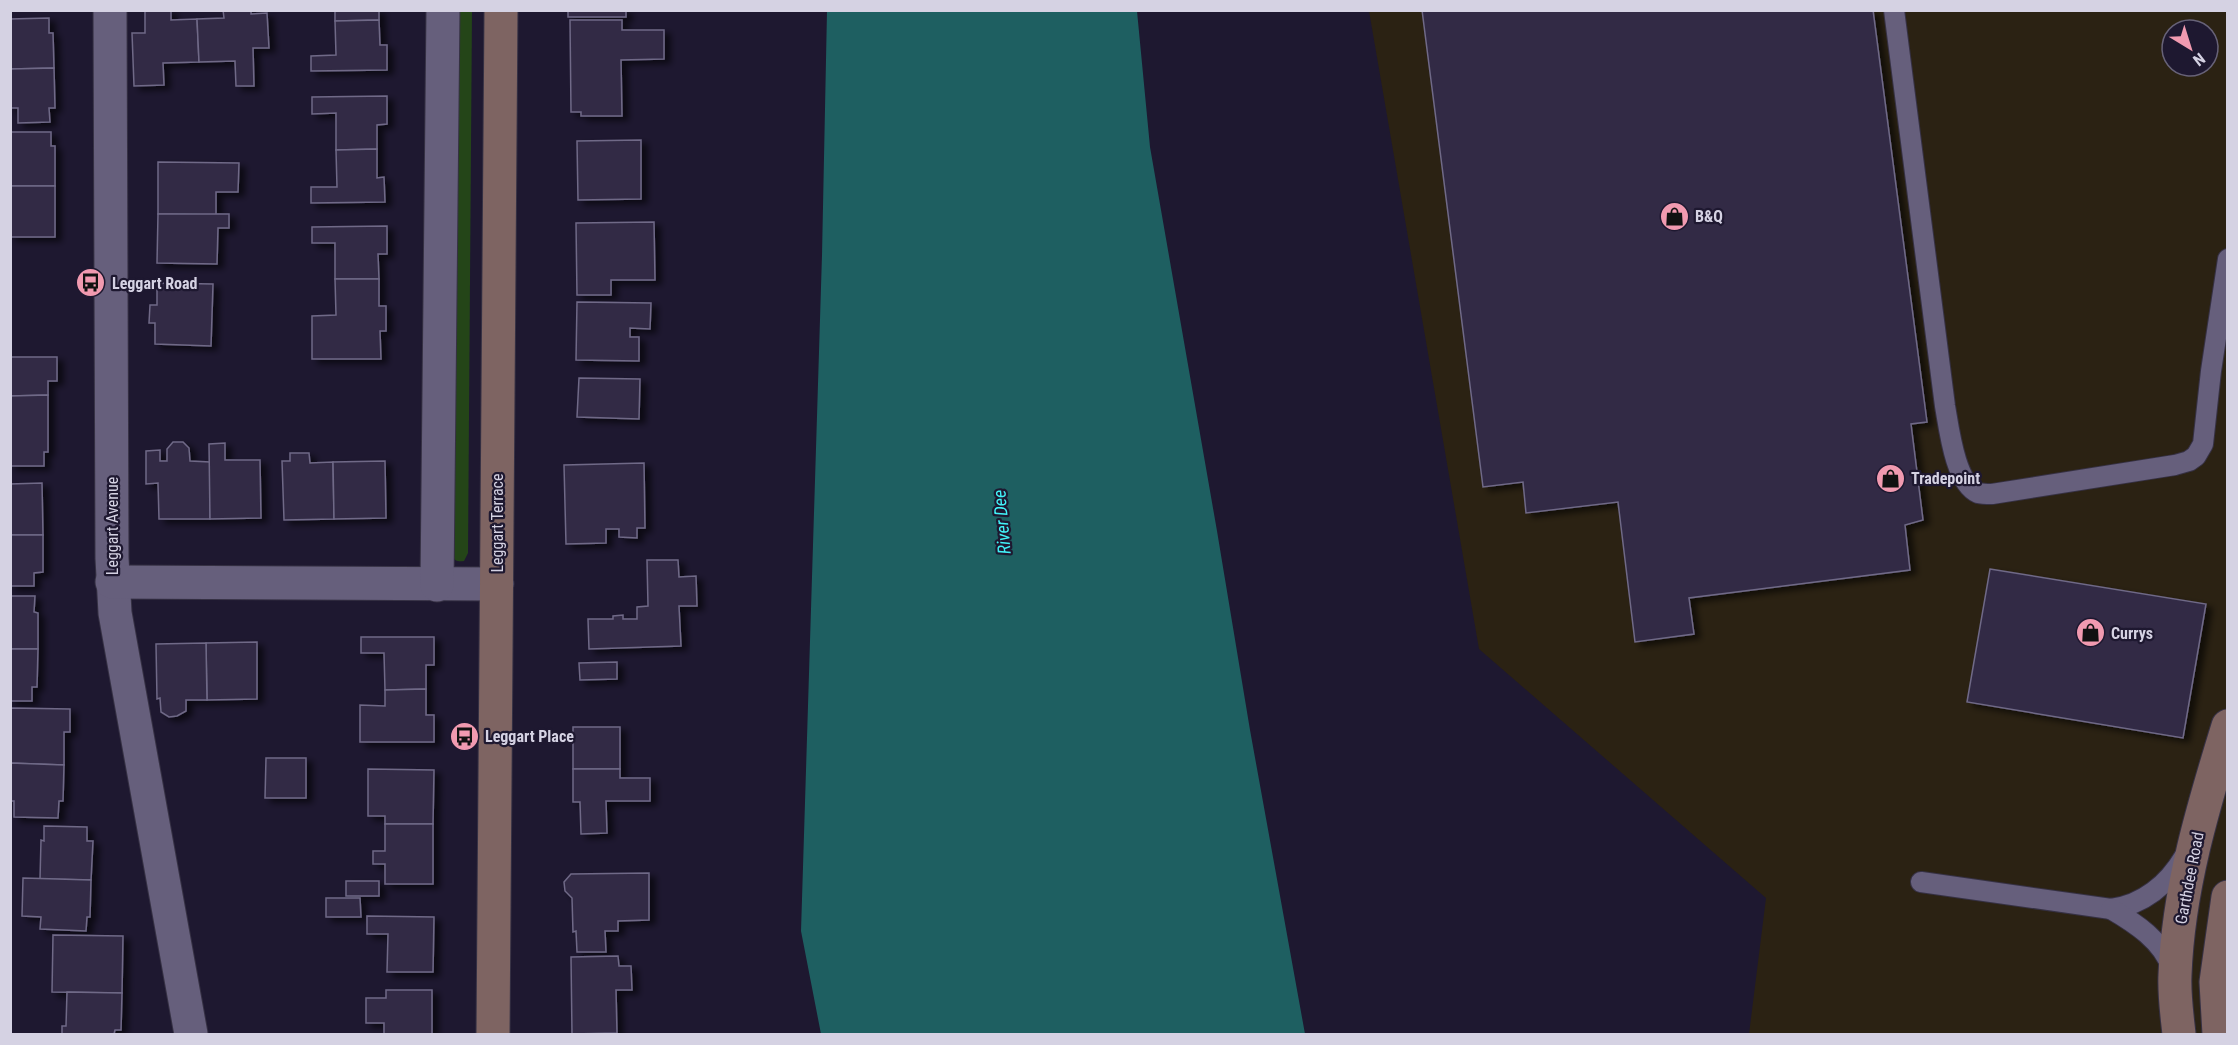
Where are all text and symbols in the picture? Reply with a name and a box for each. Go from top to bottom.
north arrow [2160,18,2220,78]
text: N [2189,49,2209,70]
shop icon: B&Q [1658,200,1690,232]
place label: B&Q [1695,207,1723,226]
bus stop icon: Leggart Road [75,267,107,299]
place label: Leggart Road [112,274,198,293]
shop icon: Tradepoint [1874,462,1906,494]
place label: Tradepoint [1911,469,1980,488]
street label: Leggart Terrace [488,474,507,572]
street label: Leggart Avenue [103,477,122,575]
water label: River Dee [988,489,1015,555]
shop icon: Currys [2074,617,2106,649]
place label: Currys [2111,624,2153,643]
bus stop icon: Leggart Place [448,720,480,752]
place label: Leggart Place [485,727,574,746]
street label: Garthdee Road [2171,830,2208,926]

